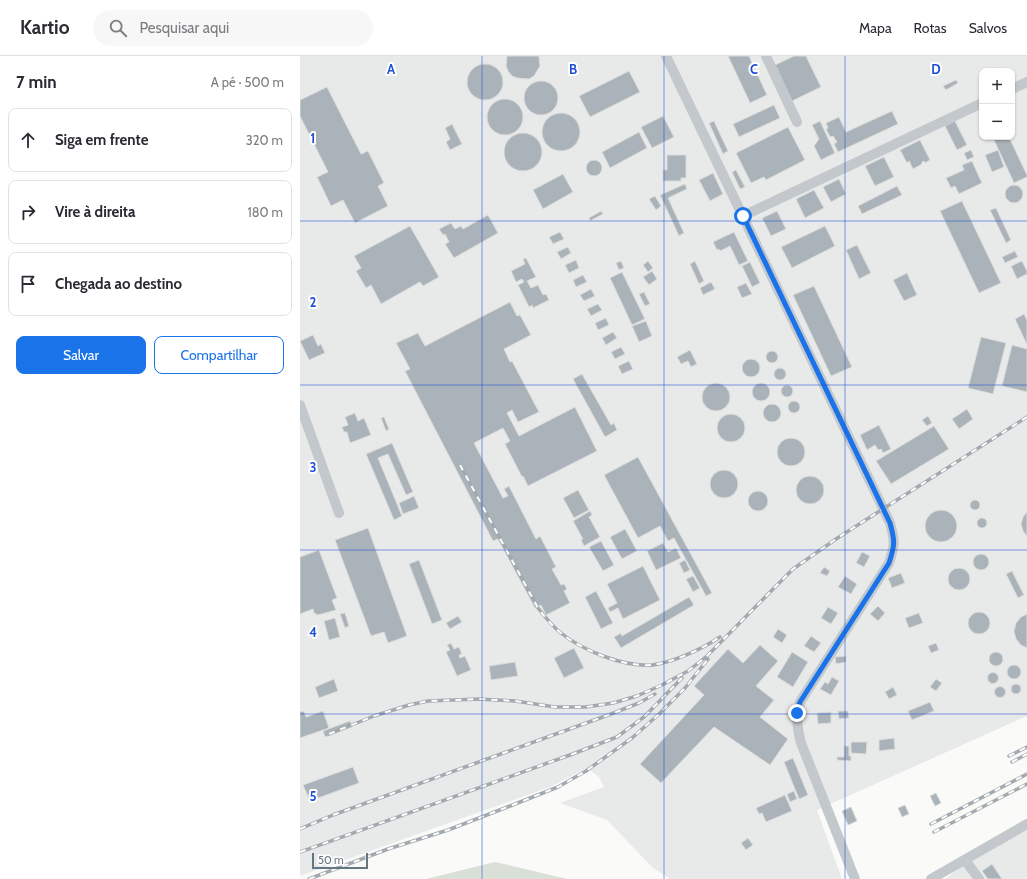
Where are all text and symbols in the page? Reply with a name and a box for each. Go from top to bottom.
search box [93,10,373,46]
text: Kartio [20,16,69,39]
icon: search [107,17,129,39]
text: Pesquisar aqui [139,19,229,37]
text: Mapa [859,19,892,37]
text: Rotas [914,19,947,37]
text: Salvos [969,19,1007,37]
text: A [387,61,396,77]
text: B [569,61,577,77]
text: C [750,61,758,77]
text: D [931,61,941,77]
map controls [979,68,1015,140]
button: + [979,68,1015,104]
text: 7 min [16,72,57,92]
text: A pé · 500 m [211,74,284,90]
button: − [979,104,1015,140]
icon: ahead [17,129,39,151]
text: 1 [311,130,315,146]
text: Siga em frente [55,131,148,149]
text: 320 m [246,132,283,148]
icon: right [17,201,39,223]
text: Vire à direita [55,203,136,221]
text: 180 m [247,204,283,220]
route start [734,207,752,225]
icon: arrive [17,273,39,295]
text: Chegada ao destino [55,275,182,293]
text: 2 [310,294,317,310]
button: Salvar [16,336,146,374]
button: Compartilhar [154,336,284,374]
text: 3 [309,459,317,475]
text: 4 [309,624,317,640]
route end [788,704,806,722]
text: 5 [310,788,317,804]
scale bar [312,851,368,870]
text: 50 m [318,853,344,867]

